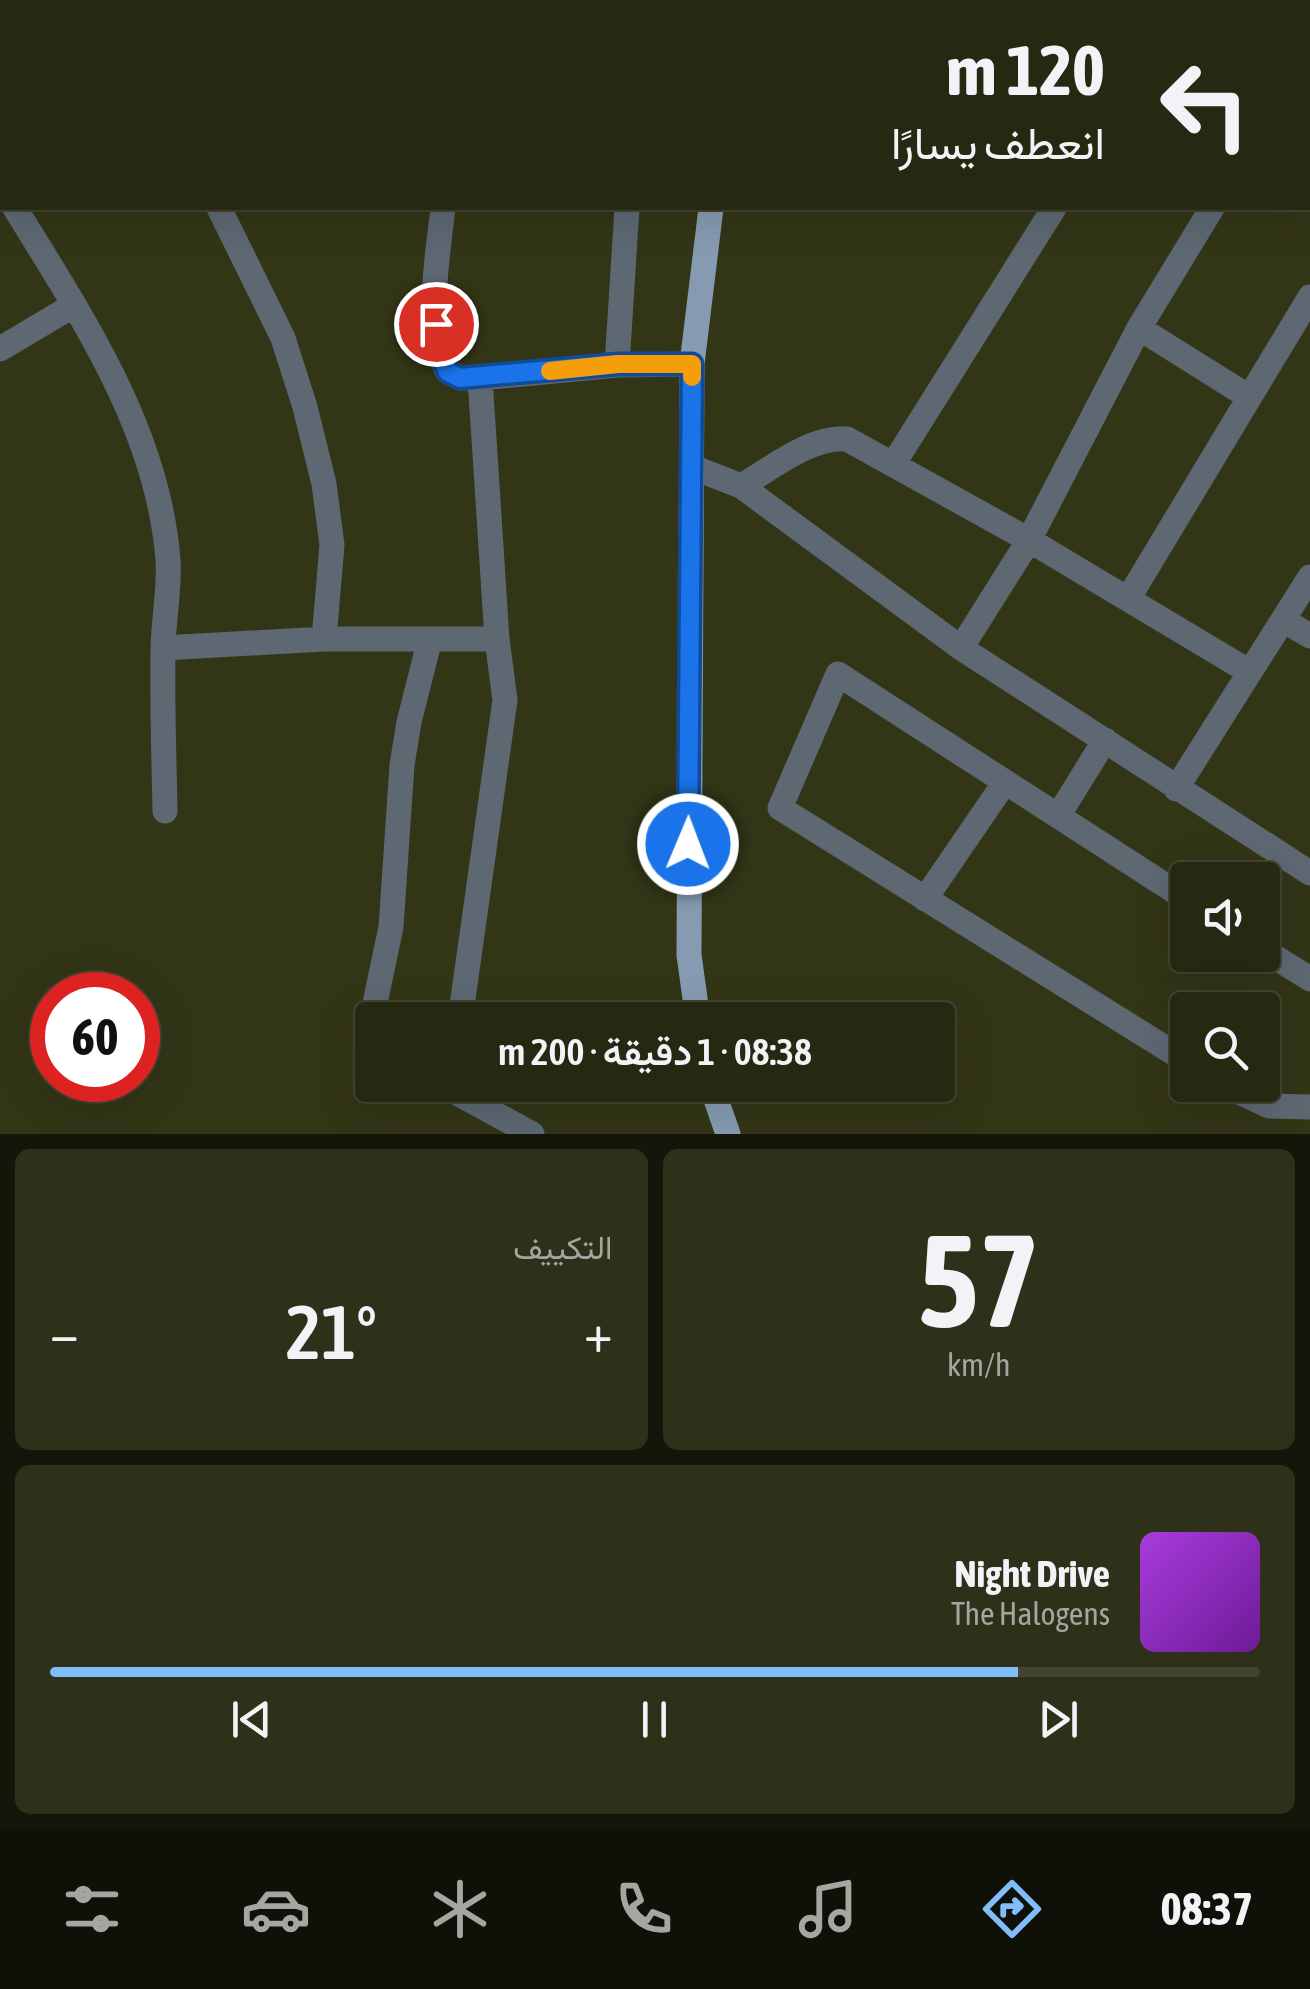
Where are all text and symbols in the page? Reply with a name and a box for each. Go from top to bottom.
text: 120 m [946,30,1105,110]
icon: left [1140,40,1270,170]
text: انعطف يسارًا [891,117,1105,169]
pin [394,282,479,367]
icon: arrive [409,297,464,352]
position arrow [636,792,740,896]
map controls [1170,862,1280,1102]
button: sound [1170,862,1280,972]
speed limit sign: 60 [30,972,160,1102]
button: search [1170,992,1280,1102]
text: 08:38 · 1 دقيقة · 200 m [498,1030,812,1073]
text: 57 [918,1206,1040,1355]
text: التكييف [513,1229,613,1266]
text: 21° [286,1289,377,1375]
text: − [50,1301,79,1364]
text: + [584,1301,612,1364]
text: km/h [947,1346,1010,1383]
text: Night Drive [954,1552,1110,1595]
text: The Halogens [951,1595,1110,1632]
icon: previous [224,1692,279,1747]
icon: pause [627,1692,682,1747]
icon: next [1031,1692,1086,1747]
icon: filters [57,1874,127,1944]
icon: car [241,1874,311,1944]
icon: climate [425,1874,495,1944]
icon: phone [609,1874,679,1944]
icon: music [793,1874,863,1944]
icon: directions [977,1874,1047,1944]
text: 08:37 [1160,1883,1253,1935]

